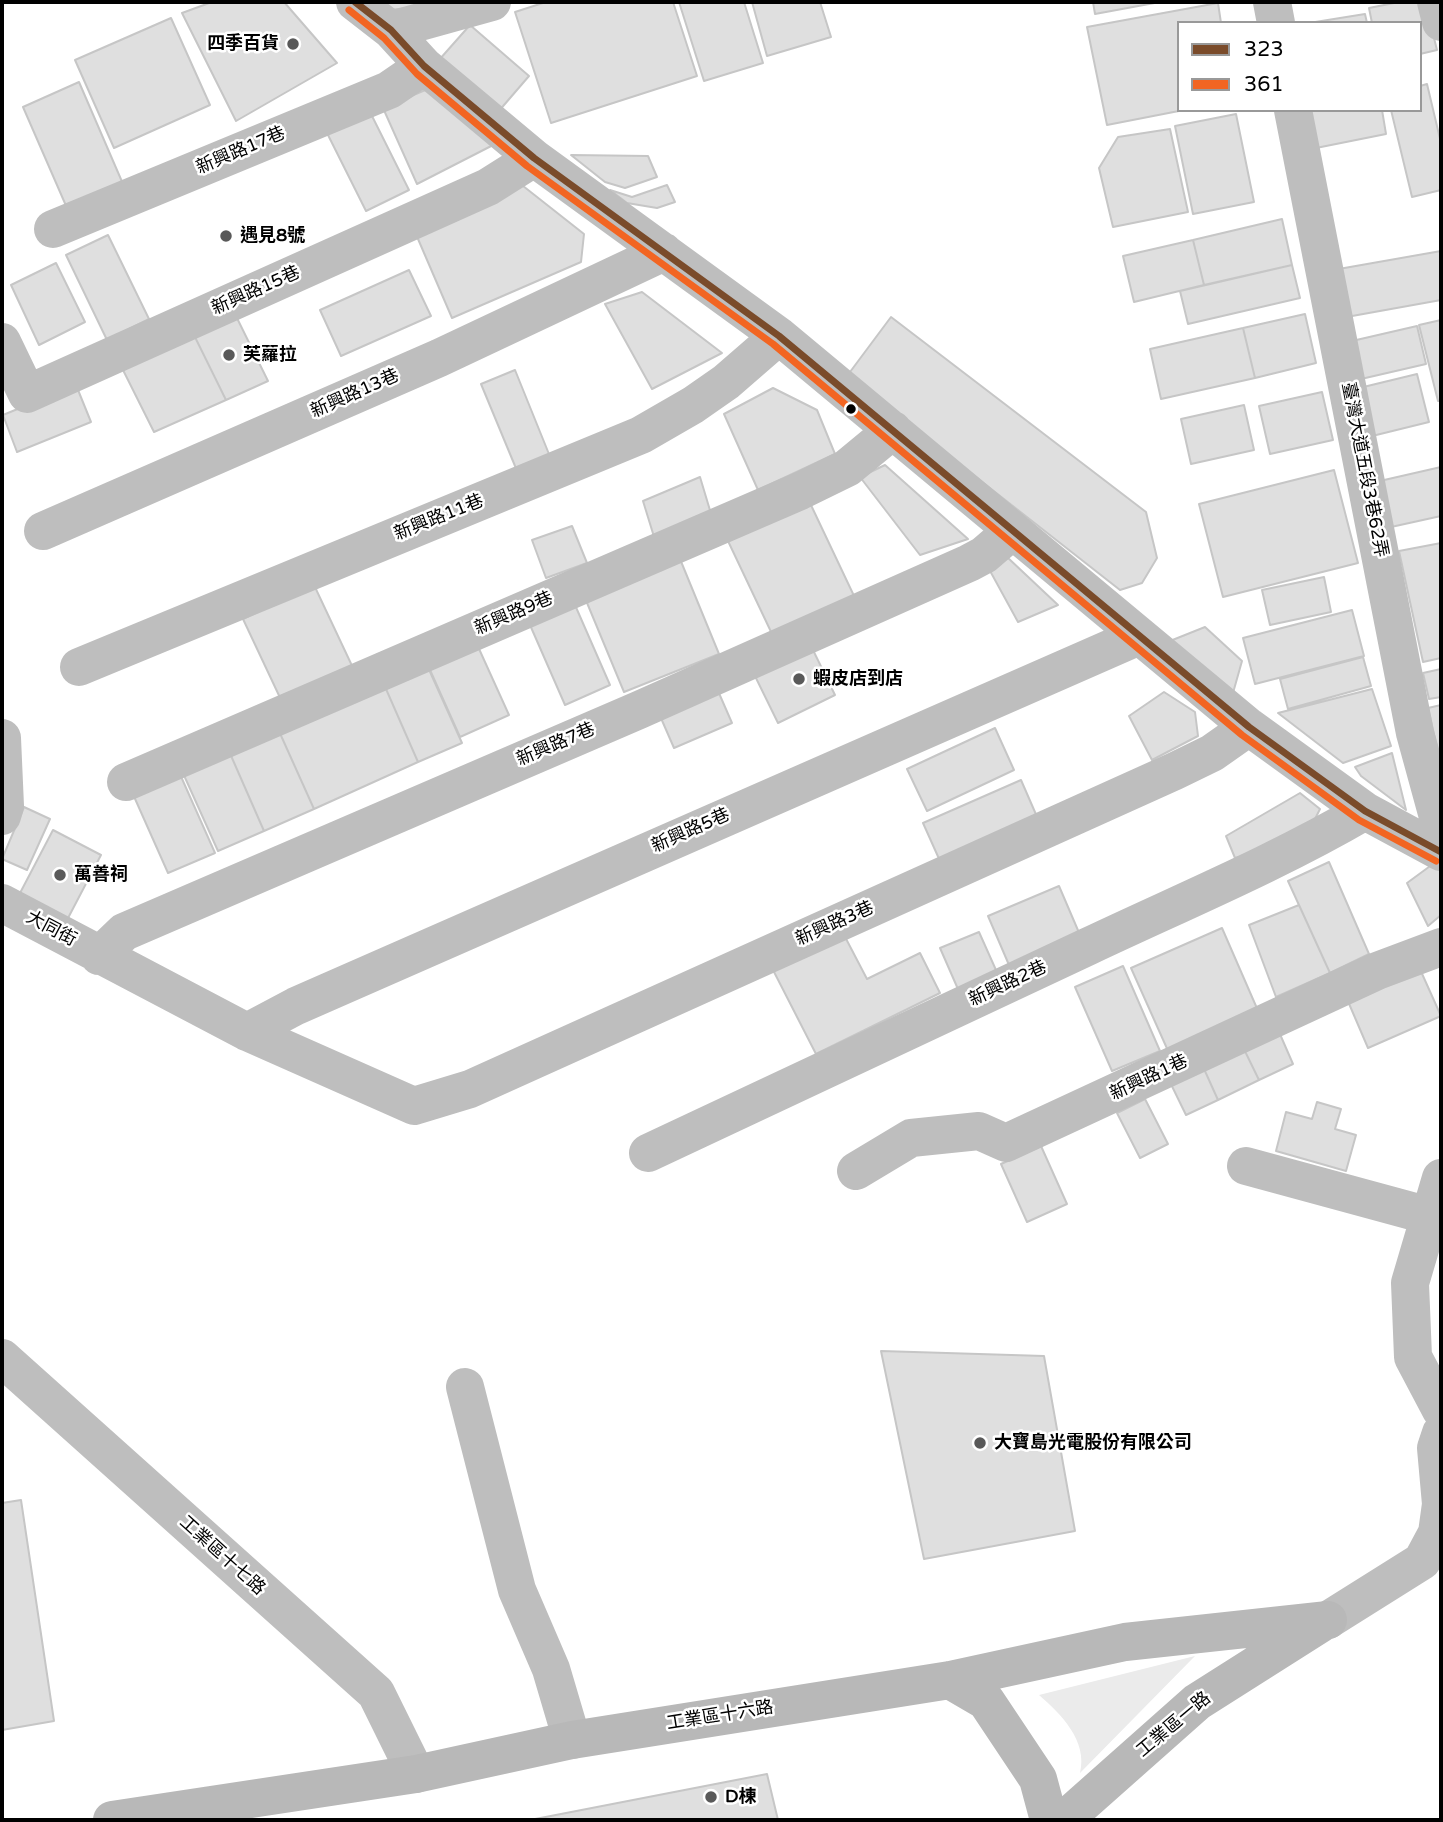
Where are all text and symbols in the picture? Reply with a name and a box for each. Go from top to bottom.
legend [1177,21,1422,112]
place label: 四季百貨 [207,33,279,55]
marker: 四季百貨 [285,36,301,52]
text: 323 [1244,37,1284,62]
text: 361 [1244,72,1284,97]
street label: 新興路17巷 [193,123,289,179]
place label: 遇見8號 [240,225,305,247]
marker: 遇見8號 [218,228,234,244]
street label: 新興路15巷 [208,262,304,320]
place label: 芙蘿拉 [243,344,297,366]
marker: 芙蘿拉 [221,347,237,363]
street label: 新興路13巷 [307,365,403,423]
street label: 臺灣大道五段3巷62弄 [1336,381,1392,559]
unlabelled marker [844,402,858,416]
street label: 新興路11巷 [391,490,487,546]
street label: 新興路9巷 [471,588,557,640]
place label: 蝦皮店到店 [813,668,903,690]
marker: 蝦皮店到店 [791,671,807,687]
street label: 新興路7巷 [513,719,599,771]
street label: 新興路5巷 [649,804,733,858]
place label: 萬善祠 [74,864,128,886]
marker: 萬善祠 [52,867,68,883]
street label: 新興路3巷 [793,897,877,951]
street label: 大同街 [22,907,80,951]
street label: 新興路2巷 [966,957,1050,1011]
street label: 新興路1巷 [1107,1051,1191,1105]
place label: 大寶島光電股份有限公司 [994,1432,1192,1454]
marker: 大寶島光電股份有限公司 [972,1435,988,1451]
street label: 工業區十七路 [175,1512,269,1600]
street label: 工業區一路 [1133,1688,1215,1762]
street label: 工業區十六路 [665,1697,775,1735]
place label: D棟 [725,1786,757,1808]
marker: D棟 [703,1789,719,1805]

